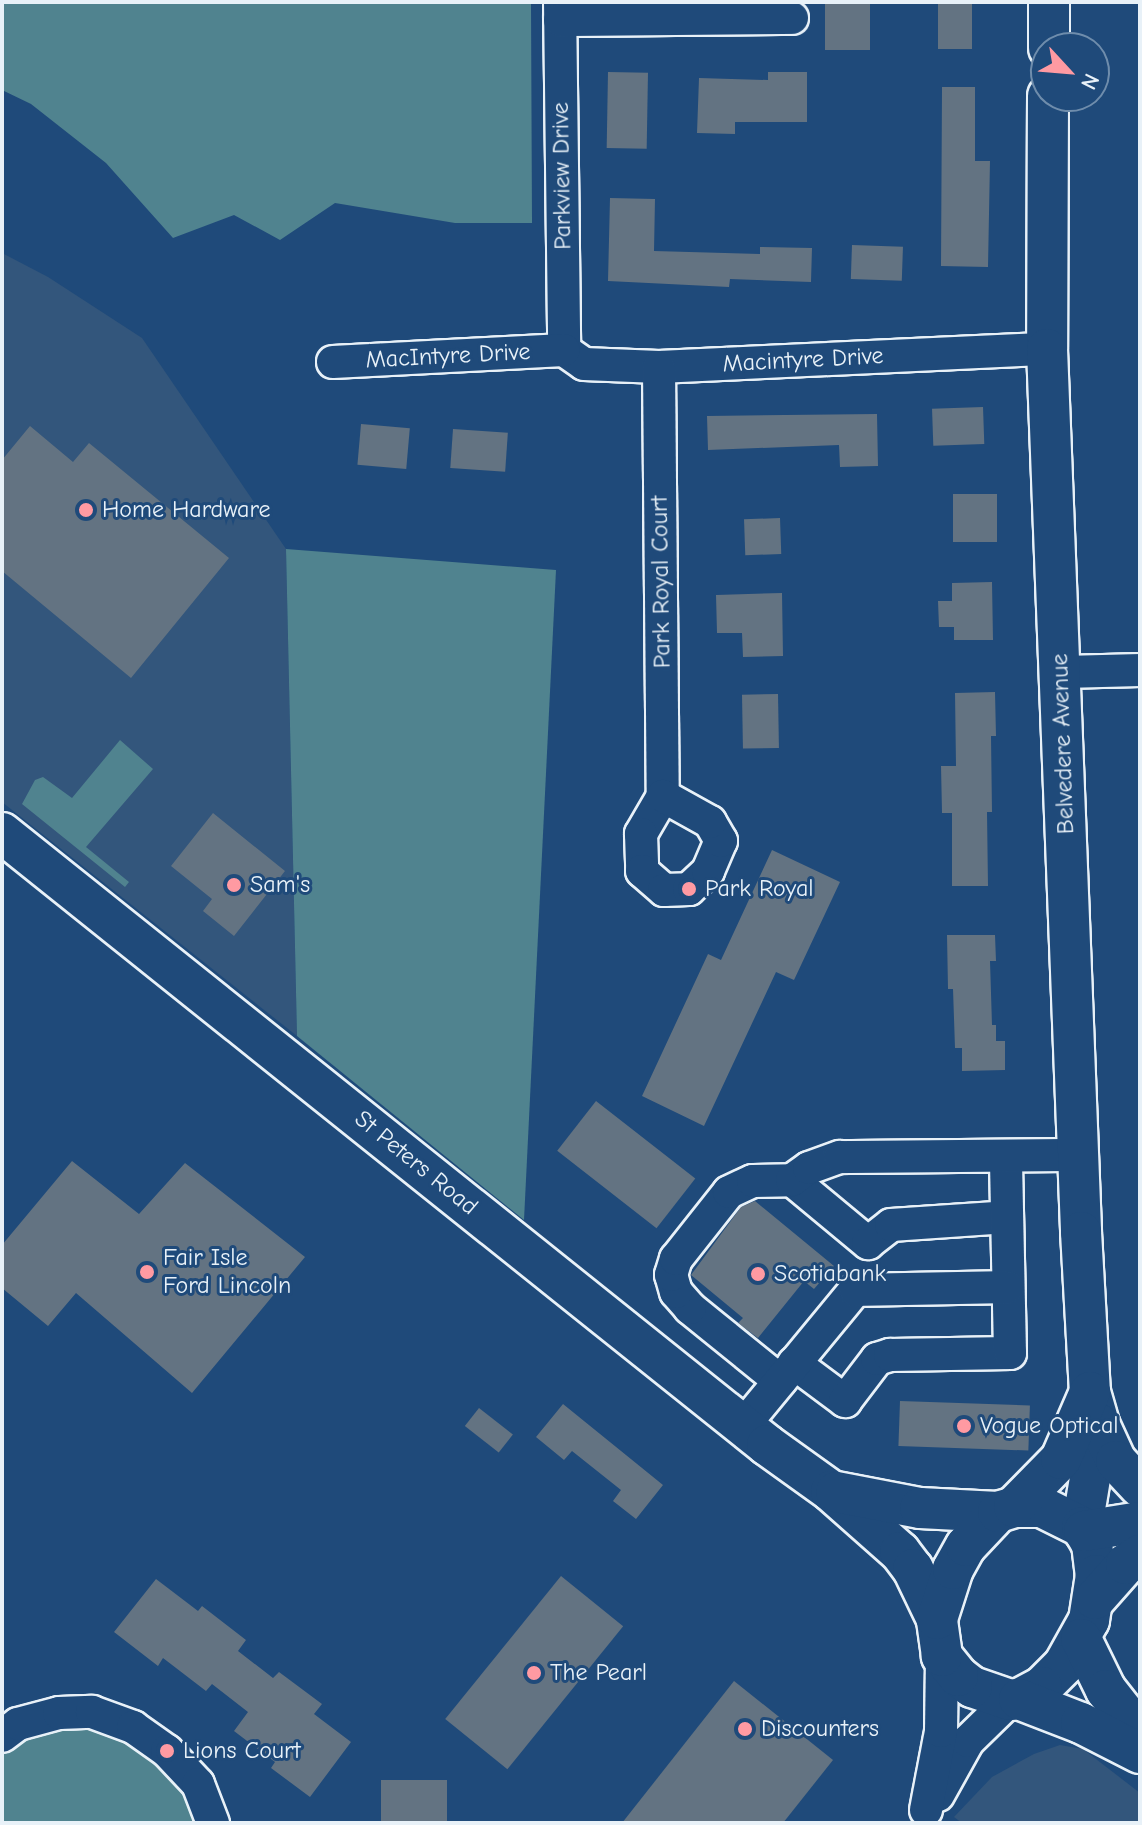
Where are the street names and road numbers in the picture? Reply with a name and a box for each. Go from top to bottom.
street label: Parkview Drive [546,102,578,250]
street label: MacIntyre Drive [365,337,531,375]
street label: Macintyre Drive [722,341,884,379]
street label: Park Royal Court [645,495,677,669]
street label: Belvedere Avenue [1045,653,1081,835]
street label: St Peters Road [349,1105,483,1221]

